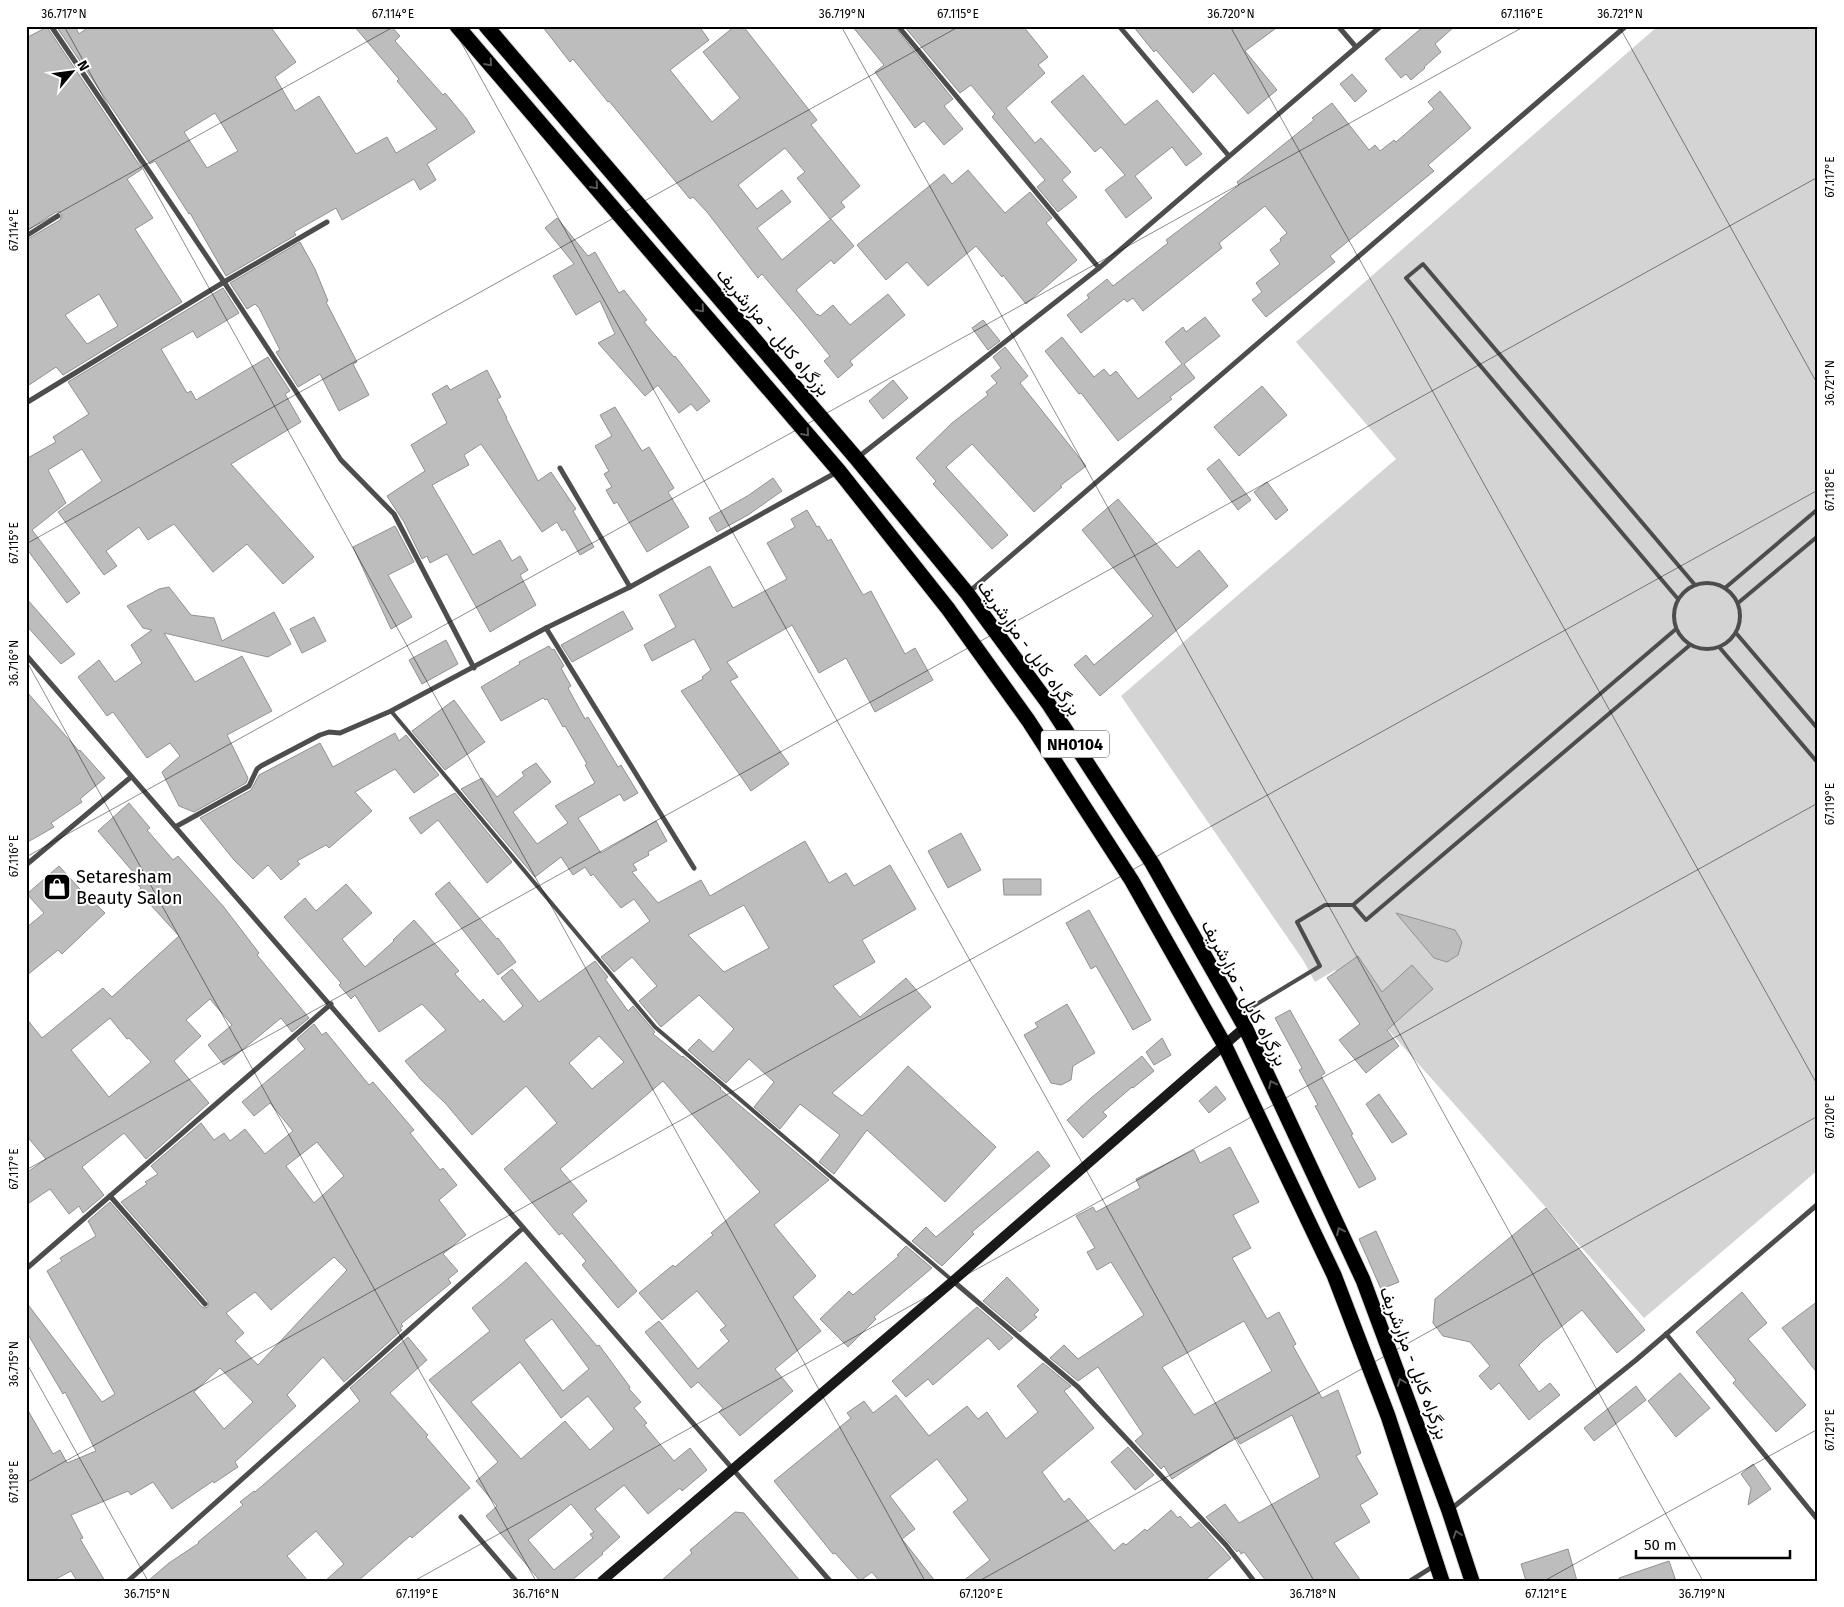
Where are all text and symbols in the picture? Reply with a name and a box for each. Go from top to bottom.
text: 36.717°N [41,7,87,21]
text: 67.114°E [372,7,414,21]
text: 36.719°N [819,7,865,21]
text: 67.115°E [937,7,979,21]
text: 36.720°N [1207,7,1255,21]
text: 67.116°E [1501,7,1543,21]
text: 36.721°N [1597,7,1643,21]
north arrow [48,48,98,98]
one-way arrow [483,57,491,66]
text: N [73,58,93,74]
text: 67.117°E [1823,156,1837,198]
one-way arrow [589,181,598,190]
text: 67.114°E [7,209,21,251]
street label: بزرگراه کابل - مزارشریف [712,264,834,400]
one-way arrow [695,304,704,313]
text: 36.721°N [1823,360,1837,406]
one-way arrow [801,427,810,436]
text: 67.118°E [1823,469,1837,511]
text: 67.115°E [7,522,21,564]
street label: بزرگراه کابل - مزارشریف [972,576,1086,720]
text: 36.716°N [7,640,21,686]
road number: NH0104 [1041,731,1109,758]
text: 67.119°E [1823,783,1837,825]
text: 67.116°E [7,835,21,877]
place label: Setaresham Beauty Salon [76,866,183,909]
shop icon: Setaresham Beauty Salon [42,872,72,902]
street label: بزرگراه کابل - مزارشریف [1196,916,1292,1070]
one-way arrow [1267,1080,1278,1089]
text: 67.120°E [1823,1095,1837,1139]
text: 67.117°E [7,1148,21,1190]
one-way arrow [1336,1227,1346,1236]
street label: بزرگراه کابل - مزارشریف [1375,1283,1453,1443]
text: 36.715°N [7,1341,21,1387]
one-way arrow [1397,1378,1407,1386]
text: 67.121°E [1823,1409,1837,1451]
text: 67.118°E [7,1461,21,1503]
scale bar [1636,1527,1790,1559]
one-way arrow [1453,1531,1463,1539]
text: 50 m [1644,1536,1677,1554]
text: 36.715°N [124,1587,170,1601]
text: 67.119°E [396,1587,438,1601]
text: 36.716°N [513,1587,559,1601]
text: 67.120°E [959,1587,1003,1601]
text: 36.718°N [1290,1587,1336,1601]
text: 67.121°E [1525,1587,1567,1601]
text: 36.719°N [1679,1587,1725,1601]

